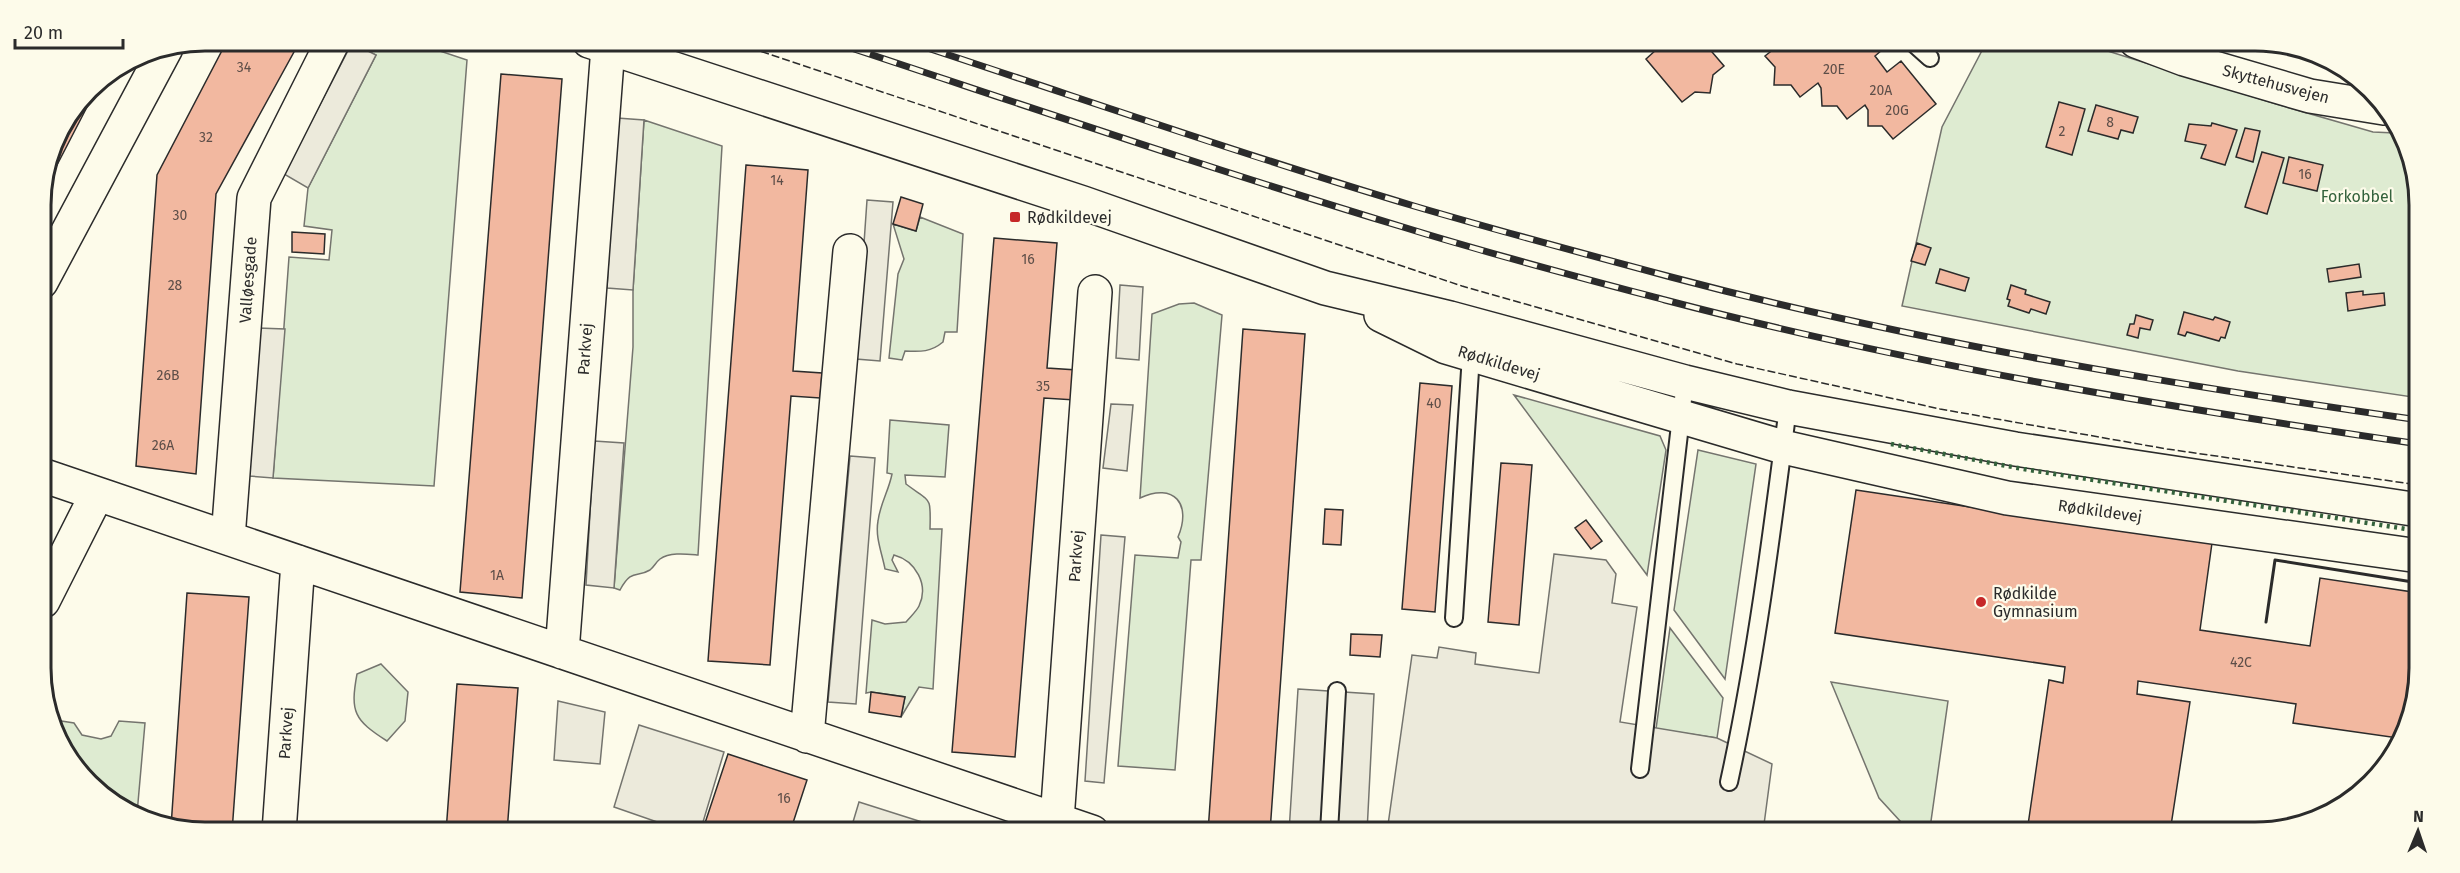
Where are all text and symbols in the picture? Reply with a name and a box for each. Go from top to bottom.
scale bar [15,12,123,50]
text: 20 m [24,22,63,44]
house number: 34 [237,59,252,76]
house number: 20E [1823,61,1845,78]
street label: Skyttehusvejen [2221,61,2331,107]
house number: 20A [1870,82,1892,99]
house number: 20G [1885,102,1909,119]
house number: 8 [2106,114,2114,131]
house number: 2 [2059,123,2066,140]
house number: 32 [199,129,213,146]
house number: 16 [2298,166,2312,183]
house number: 14 [770,172,784,189]
park label: Forkobbel [2321,187,2394,206]
house number: 30 [173,207,188,224]
place label: Rødkildevej [1027,208,1112,227]
marker: Rødkildevej [1008,210,1022,224]
street label: Valløesgade [236,236,260,324]
house number: 16 [1021,251,1035,268]
house number: 28 [168,277,183,294]
street label: Parkvej [574,322,596,376]
street label: Rødkildevej [1456,342,1542,384]
house number: 26B [157,367,179,384]
house number: 35 [1036,378,1050,395]
house number: 40 [1426,395,1442,412]
house number: 26A [152,437,174,454]
street label: Rødkildevej [2057,496,2143,526]
street label: Parkvej [1065,529,1087,583]
house number: 1A [490,567,504,584]
place label: Rødkilde Gymnasium [1993,584,2078,621]
marker: Rødkilde Gymnasium [1974,595,1988,609]
house number: 42C [2230,654,2252,671]
street label: Parkvej [275,706,297,760]
house number: 16 [777,790,791,807]
north arrow [2388,801,2448,861]
text: N [2413,807,2424,826]

